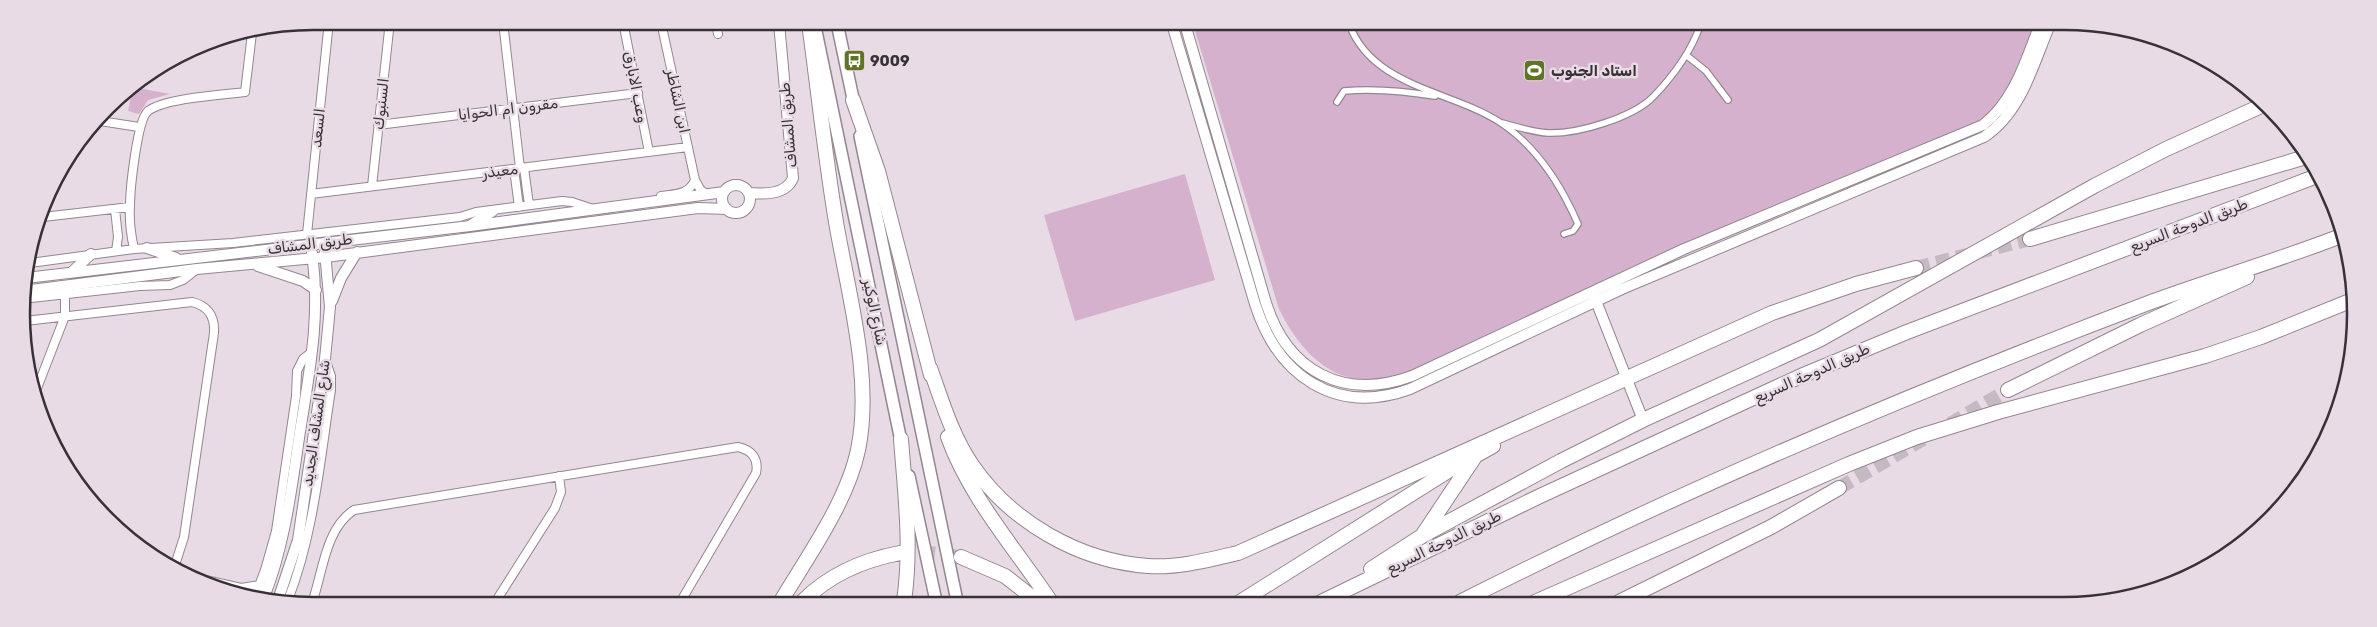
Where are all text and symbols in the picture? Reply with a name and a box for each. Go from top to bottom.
bus stop icon: 9009 [842,49,866,73]
street label: وعب الابارق [619,50,652,124]
place label: 9009 [870,52,910,70]
sports icon: استاد الجنوب [1523,59,1547,83]
place label: استاد الجنوب [1551,62,1637,80]
street label: ابن الشاطر [662,66,694,135]
street label: السنبوك [369,77,393,131]
street label: طريق المشاف [775,82,801,168]
street label: مقرون ام الحوايا [457,94,559,125]
street label: السعد [307,107,329,149]
street label: معيذر [480,160,519,182]
street label: طريق الدوحة السريع [2128,194,2251,258]
street label: طريق المشاف [266,230,354,258]
street label: شارع الوكير [857,276,891,347]
street label: طريق الدوحة السريع [1752,339,1873,408]
street label: شارع المشاف الجديد [298,358,336,488]
street label: طريق الدوحة السريع [1384,507,1505,579]

